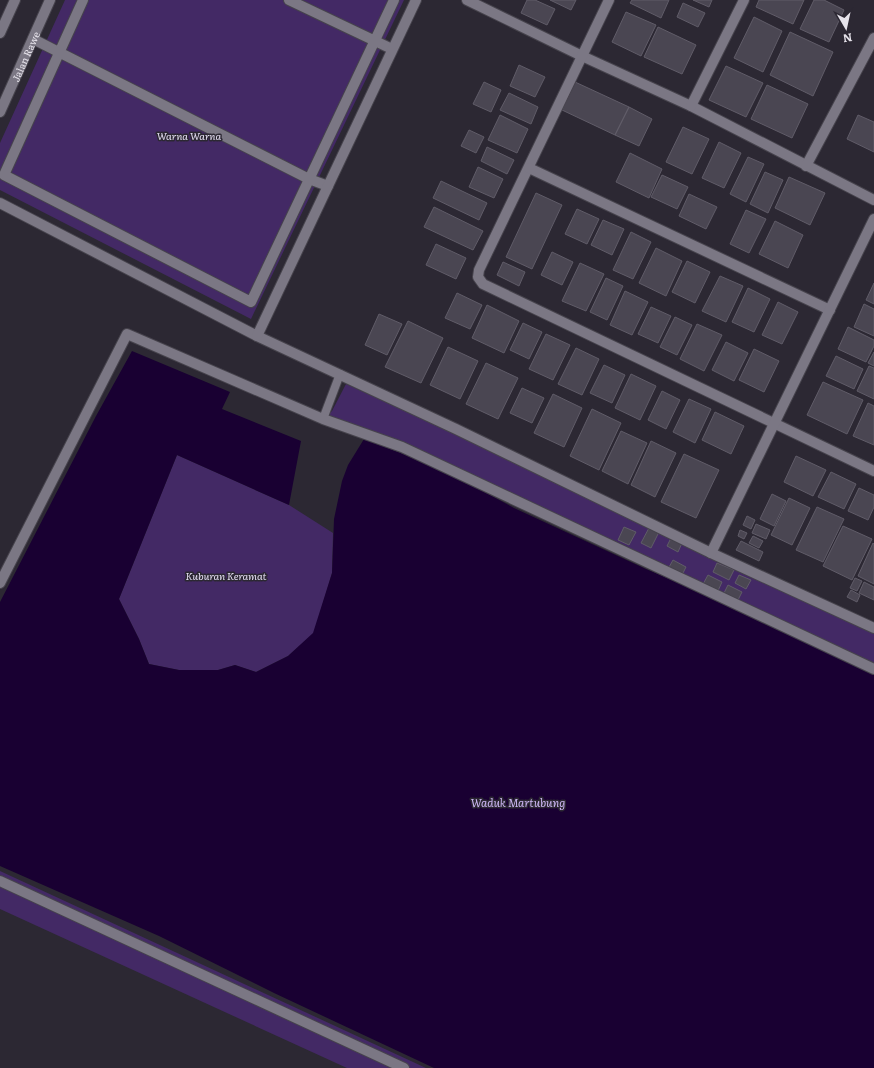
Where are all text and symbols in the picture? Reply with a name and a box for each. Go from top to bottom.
north arrow [826,8,866,48]
street label: Jalan Rawe [7,29,43,84]
text: N [842,30,854,47]
park label: Warna Warna [157,128,222,143]
park label: Kuburan Keramat [185,568,267,583]
water label: Waduk Martubung [471,794,565,810]

